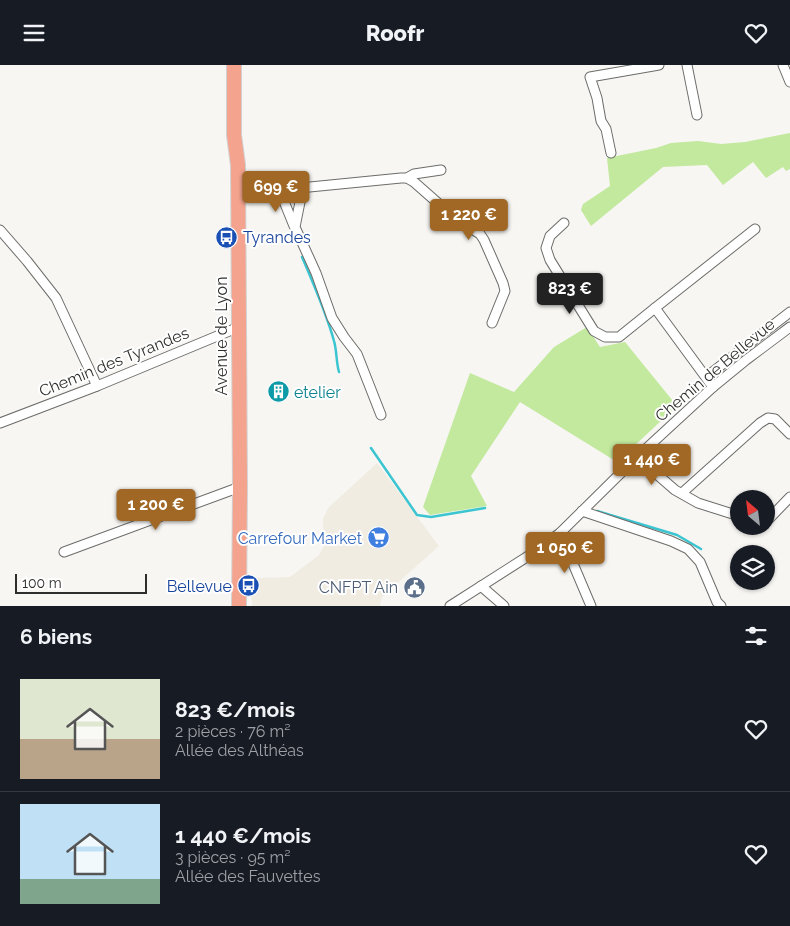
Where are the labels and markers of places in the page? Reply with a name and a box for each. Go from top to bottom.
pin: 699 € [241,171,311,213]
pin: 1 220 € [423,199,515,241]
bus stop icon: Tyrandes [215,225,239,249]
place label: Tyrandes [243,228,311,247]
pin: 823 € [535,273,605,315]
building icon: etelier [266,380,290,404]
place label: etelier [294,383,341,402]
pin: 1 440 € [606,443,698,486]
pin: 1 200 € [110,489,202,531]
supermarket icon: Carrefour Market [366,526,390,550]
place label: Carrefour Market [238,529,363,548]
pin: 1 050 € [519,531,611,574]
bus stop icon: Bellevue [236,574,260,598]
public building icon: CNFPT Ain [402,575,426,599]
place label: Bellevue [167,577,232,596]
place label: CNFPT Ain [319,578,398,597]

